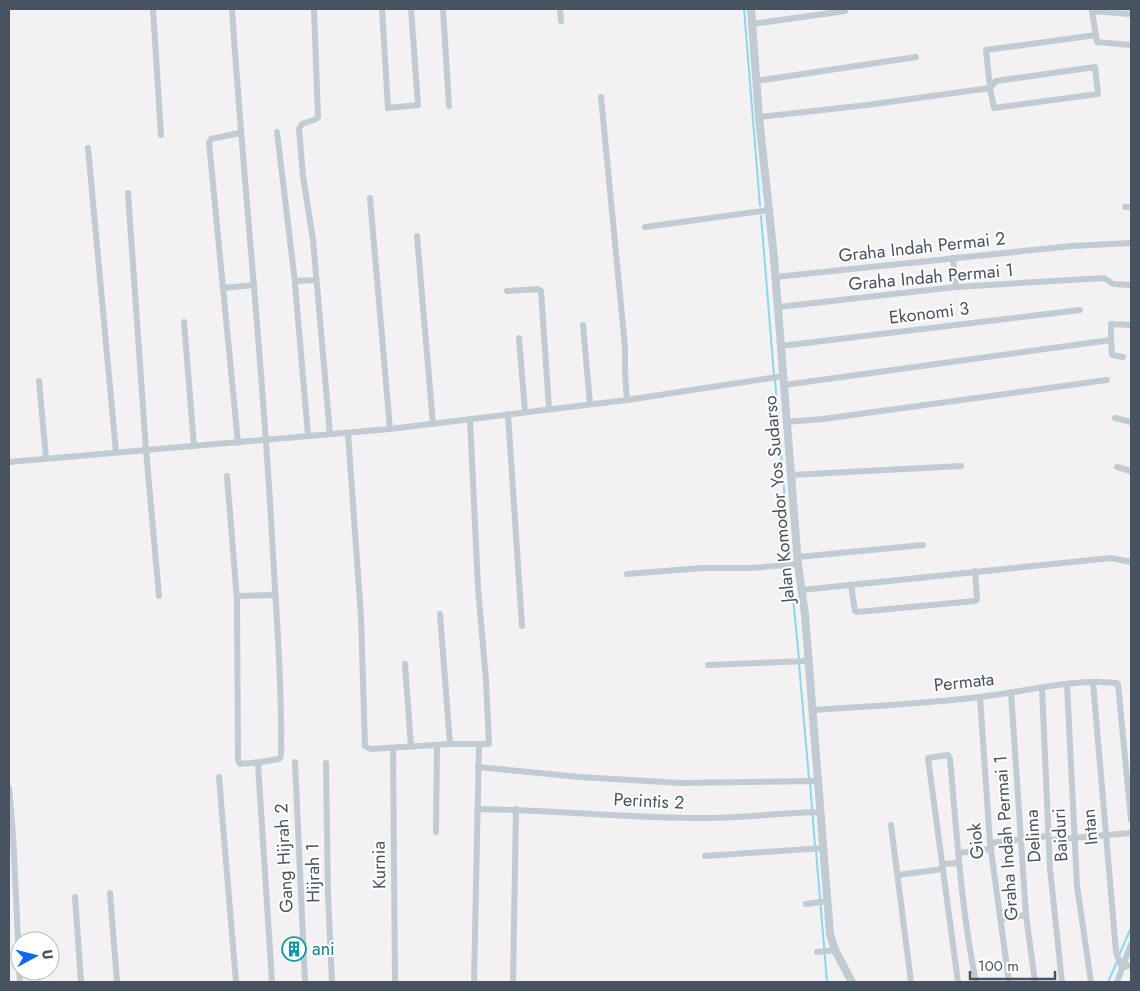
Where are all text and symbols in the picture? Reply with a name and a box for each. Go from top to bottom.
street label: Graha Indah Permai 2 [837,225,1007,269]
street label: Graha Indah Permai 1 [847,257,1015,297]
street label: Ekonomi 3 [887,295,971,331]
street label: Jalan Komodor Yos Sudarso [757,394,801,606]
street label: Permata [933,666,995,698]
street label: Graha Indah Permai 1 [987,755,1025,921]
street label: Perintis 2 [613,786,685,816]
street label: Gang Hijrah 2 [268,803,300,913]
street label: Baiduri [1046,807,1074,863]
street label: Intan [1075,808,1105,846]
street label: Delima [1019,809,1047,863]
street label: Giok [961,821,991,860]
street label: Kurnia [366,841,392,889]
street label: Hijrah 1 [299,843,327,903]
north arrow [10,931,60,981]
building icon: ani [281,936,307,962]
place label: ani [312,936,335,962]
text: U [37,948,58,961]
scale bar [970,948,1055,980]
text: 100 m [978,955,1019,977]

